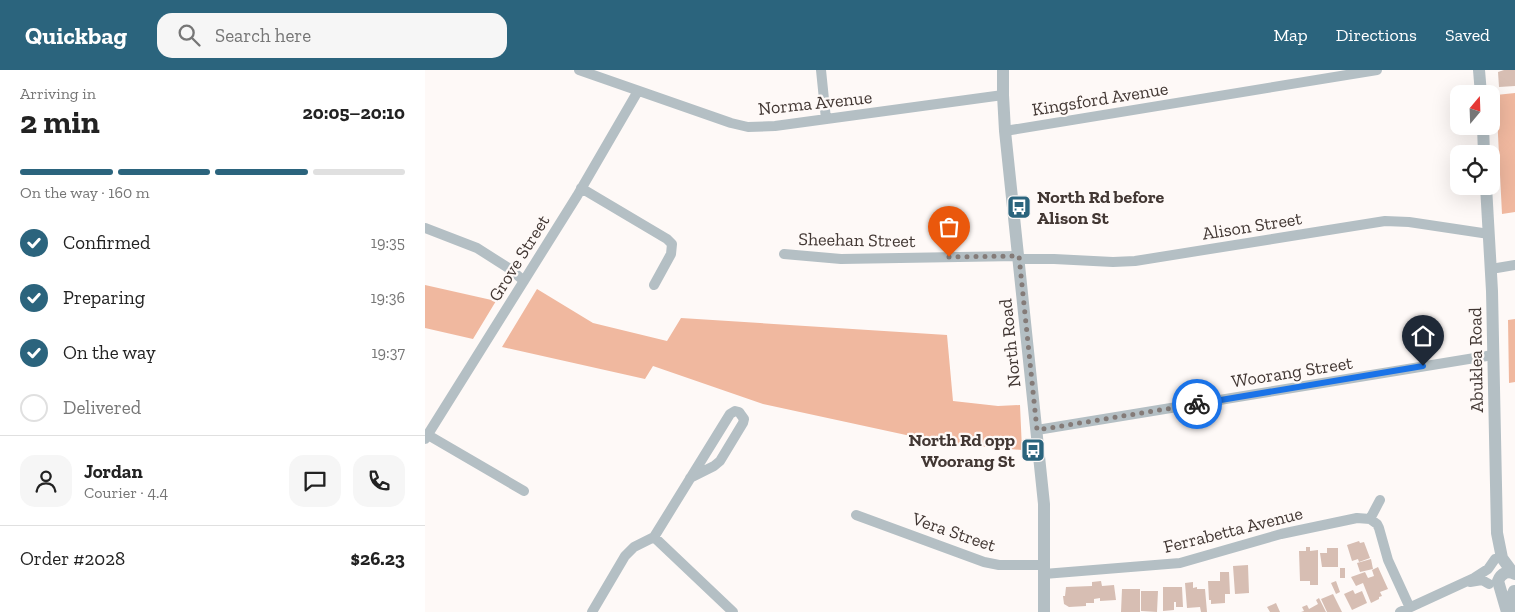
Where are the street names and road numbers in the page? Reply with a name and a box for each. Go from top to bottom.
street label: Kingsford Avenue [1030,77,1170,121]
street label: Norma Avenue [757,86,873,120]
street label: Alison Street [1201,207,1304,245]
street label: Grove Street [484,210,554,305]
street label: Sheehan Street [798,228,916,252]
street label: North Road [994,297,1026,388]
street label: Abuklea Road [1464,307,1488,413]
street label: Woorang Street [1230,352,1354,392]
street label: Ferrabetta Avenue [1161,502,1305,558]
street label: Vera Street [908,507,999,557]

